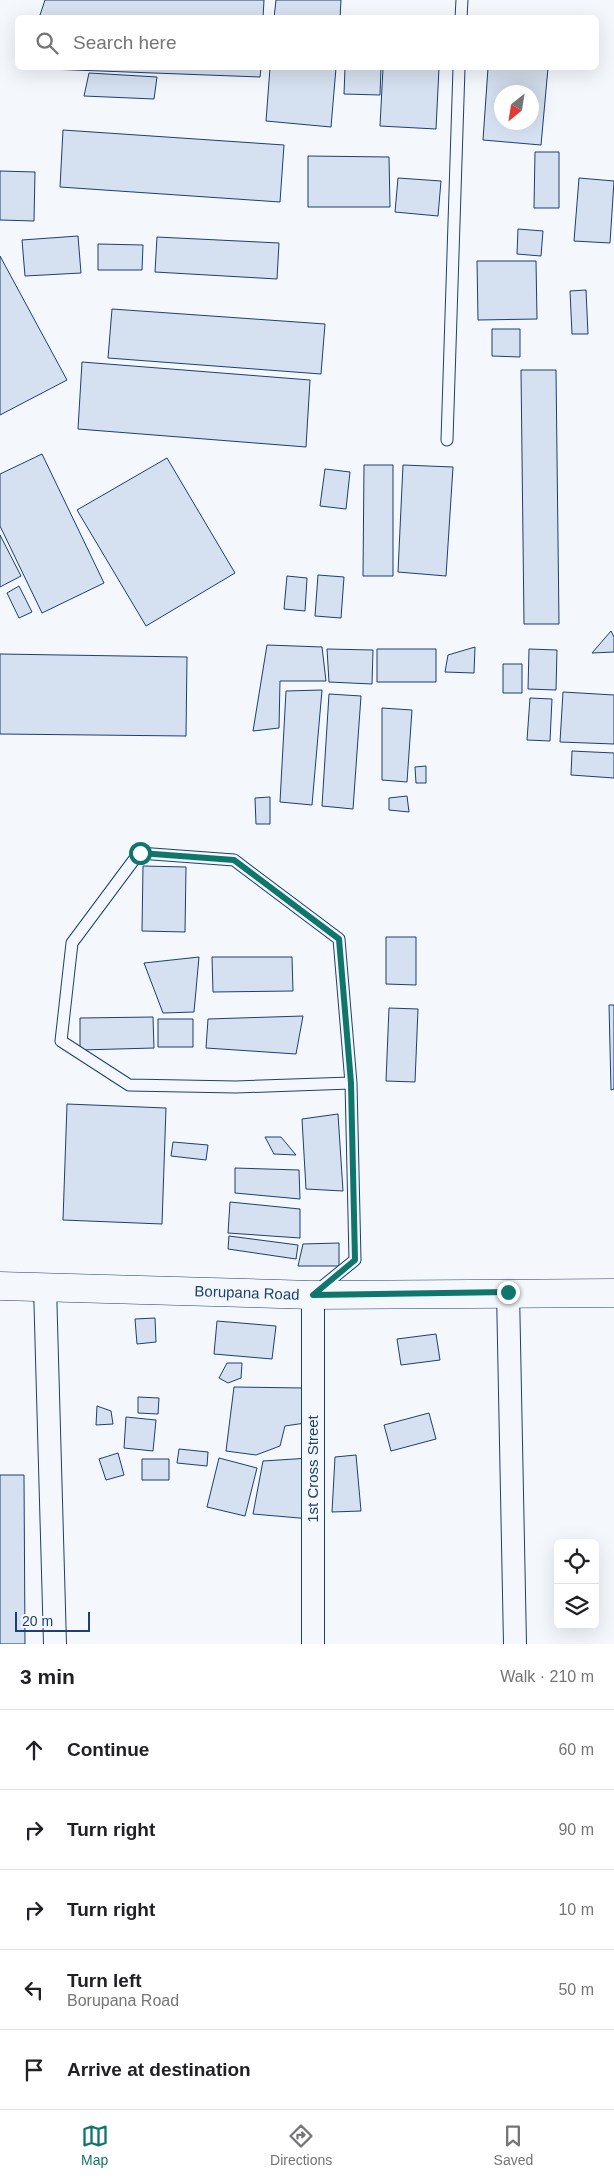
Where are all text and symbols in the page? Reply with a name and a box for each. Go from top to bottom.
search box [15,15,599,70]
icon: search [33,29,61,57]
text: Search here [73,32,177,53]
north arrow [494,85,539,130]
route start [129,842,152,865]
route end [497,1281,520,1304]
street label: Borupana Road [194,1282,300,1303]
street label: 1st Cross Street [304,1414,321,1523]
map controls [554,1539,599,1629]
button: locate [554,1539,599,1584]
button: layers [554,1584,599,1629]
scale bar [15,1609,90,1632]
text: 20 m [22,1613,53,1629]
text: 3 min [20,1665,75,1688]
text: Walk · 210 m [500,1668,594,1685]
icon: ahead [20,1736,48,1764]
text: Continue [67,1739,149,1760]
text: 60 m [558,1741,594,1758]
icon: right [20,1816,48,1844]
text: Turn right [67,1819,155,1840]
text: 90 m [558,1821,594,1838]
icon: right [20,1896,48,1924]
text: Turn right [67,1899,155,1920]
text: 10 m [558,1901,594,1918]
text: Turn left [67,1970,142,1991]
icon: left [20,1976,48,2004]
text: 50 m [558,1981,594,1998]
text: Borupana Road [67,1992,179,2009]
icon: arrive [20,2056,48,2084]
text: Arrive at destination [67,2059,251,2080]
tab: Map [81,2122,109,2168]
tab: Directions [270,2122,332,2168]
tab: Saved [494,2122,533,2168]

